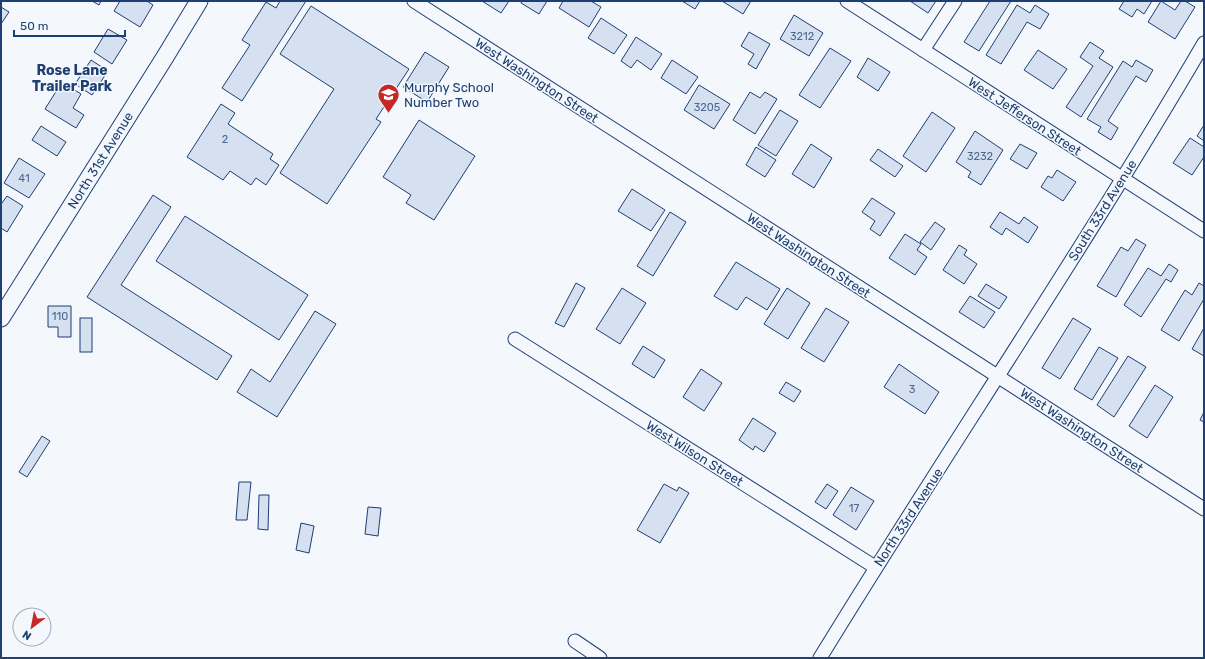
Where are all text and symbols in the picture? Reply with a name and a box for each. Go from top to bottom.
scale bar [14,12,125,38]
text: 50 m [20,19,48,33]
house number: 3212 [790,30,814,43]
street label: West Washington Street [472,35,601,127]
district label: Rose Lane Trailer Park [32,62,113,95]
street label: West Jefferson Street [965,74,1084,159]
place label: Murphy School Number Two [404,80,494,110]
school or university icon: Murphy School Number Two [375,81,401,114]
house number: 3205 [694,101,721,114]
street label: North 31st Avenue [65,109,136,211]
house number: 2 [222,133,228,146]
house number: 3232 [967,150,993,163]
street label: South 33rd Avenue [1065,157,1140,263]
house number: 41 [18,172,30,185]
street label: West Washington Street [744,210,873,302]
house number: 110 [52,310,68,323]
house number: 3 [909,383,916,396]
street label: West Washington Street [1017,385,1146,477]
street label: West Wilson Street [643,418,746,489]
street label: North 33rd Avenue [871,465,946,569]
house number: 17 [849,502,860,515]
north arrow [12,607,52,647]
text: N [20,627,34,643]

